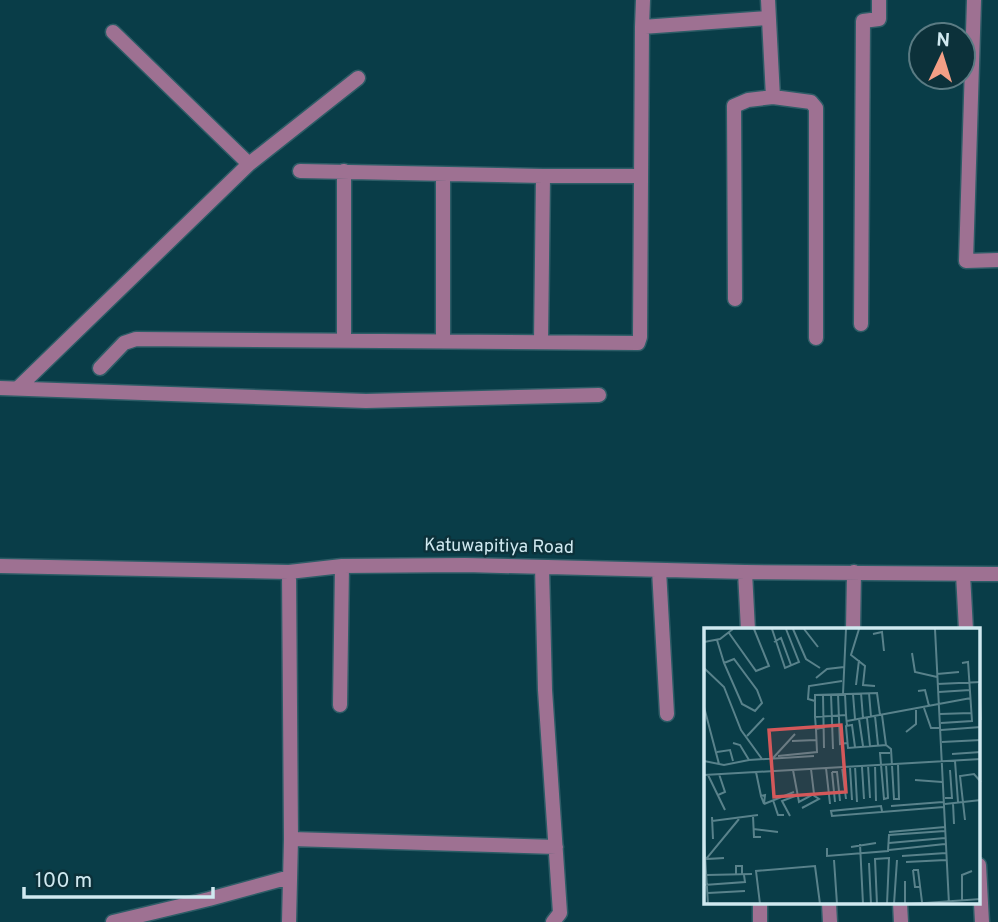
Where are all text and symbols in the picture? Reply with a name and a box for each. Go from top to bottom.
north arrow [907,21,977,91]
text: N [935,29,951,53]
street label: Katuwapitiya Road [424,534,574,560]
inset map [704,628,981,904]
scale bar [24,856,214,900]
text: 100 m [35,868,92,895]

